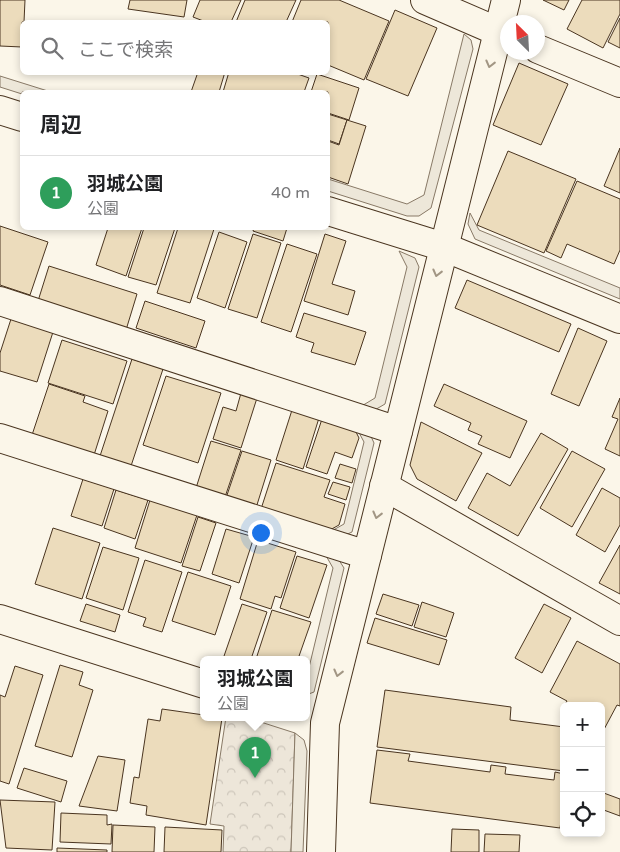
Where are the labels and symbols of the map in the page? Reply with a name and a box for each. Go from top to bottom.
north arrow [500,15,545,60]
one-way arrow [485,60,496,69]
one-way arrow [432,268,443,277]
one-way arrow [372,511,383,520]
your location [248,520,274,546]
one-way arrow [333,669,343,677]
pin: 1 [239,737,271,778]

